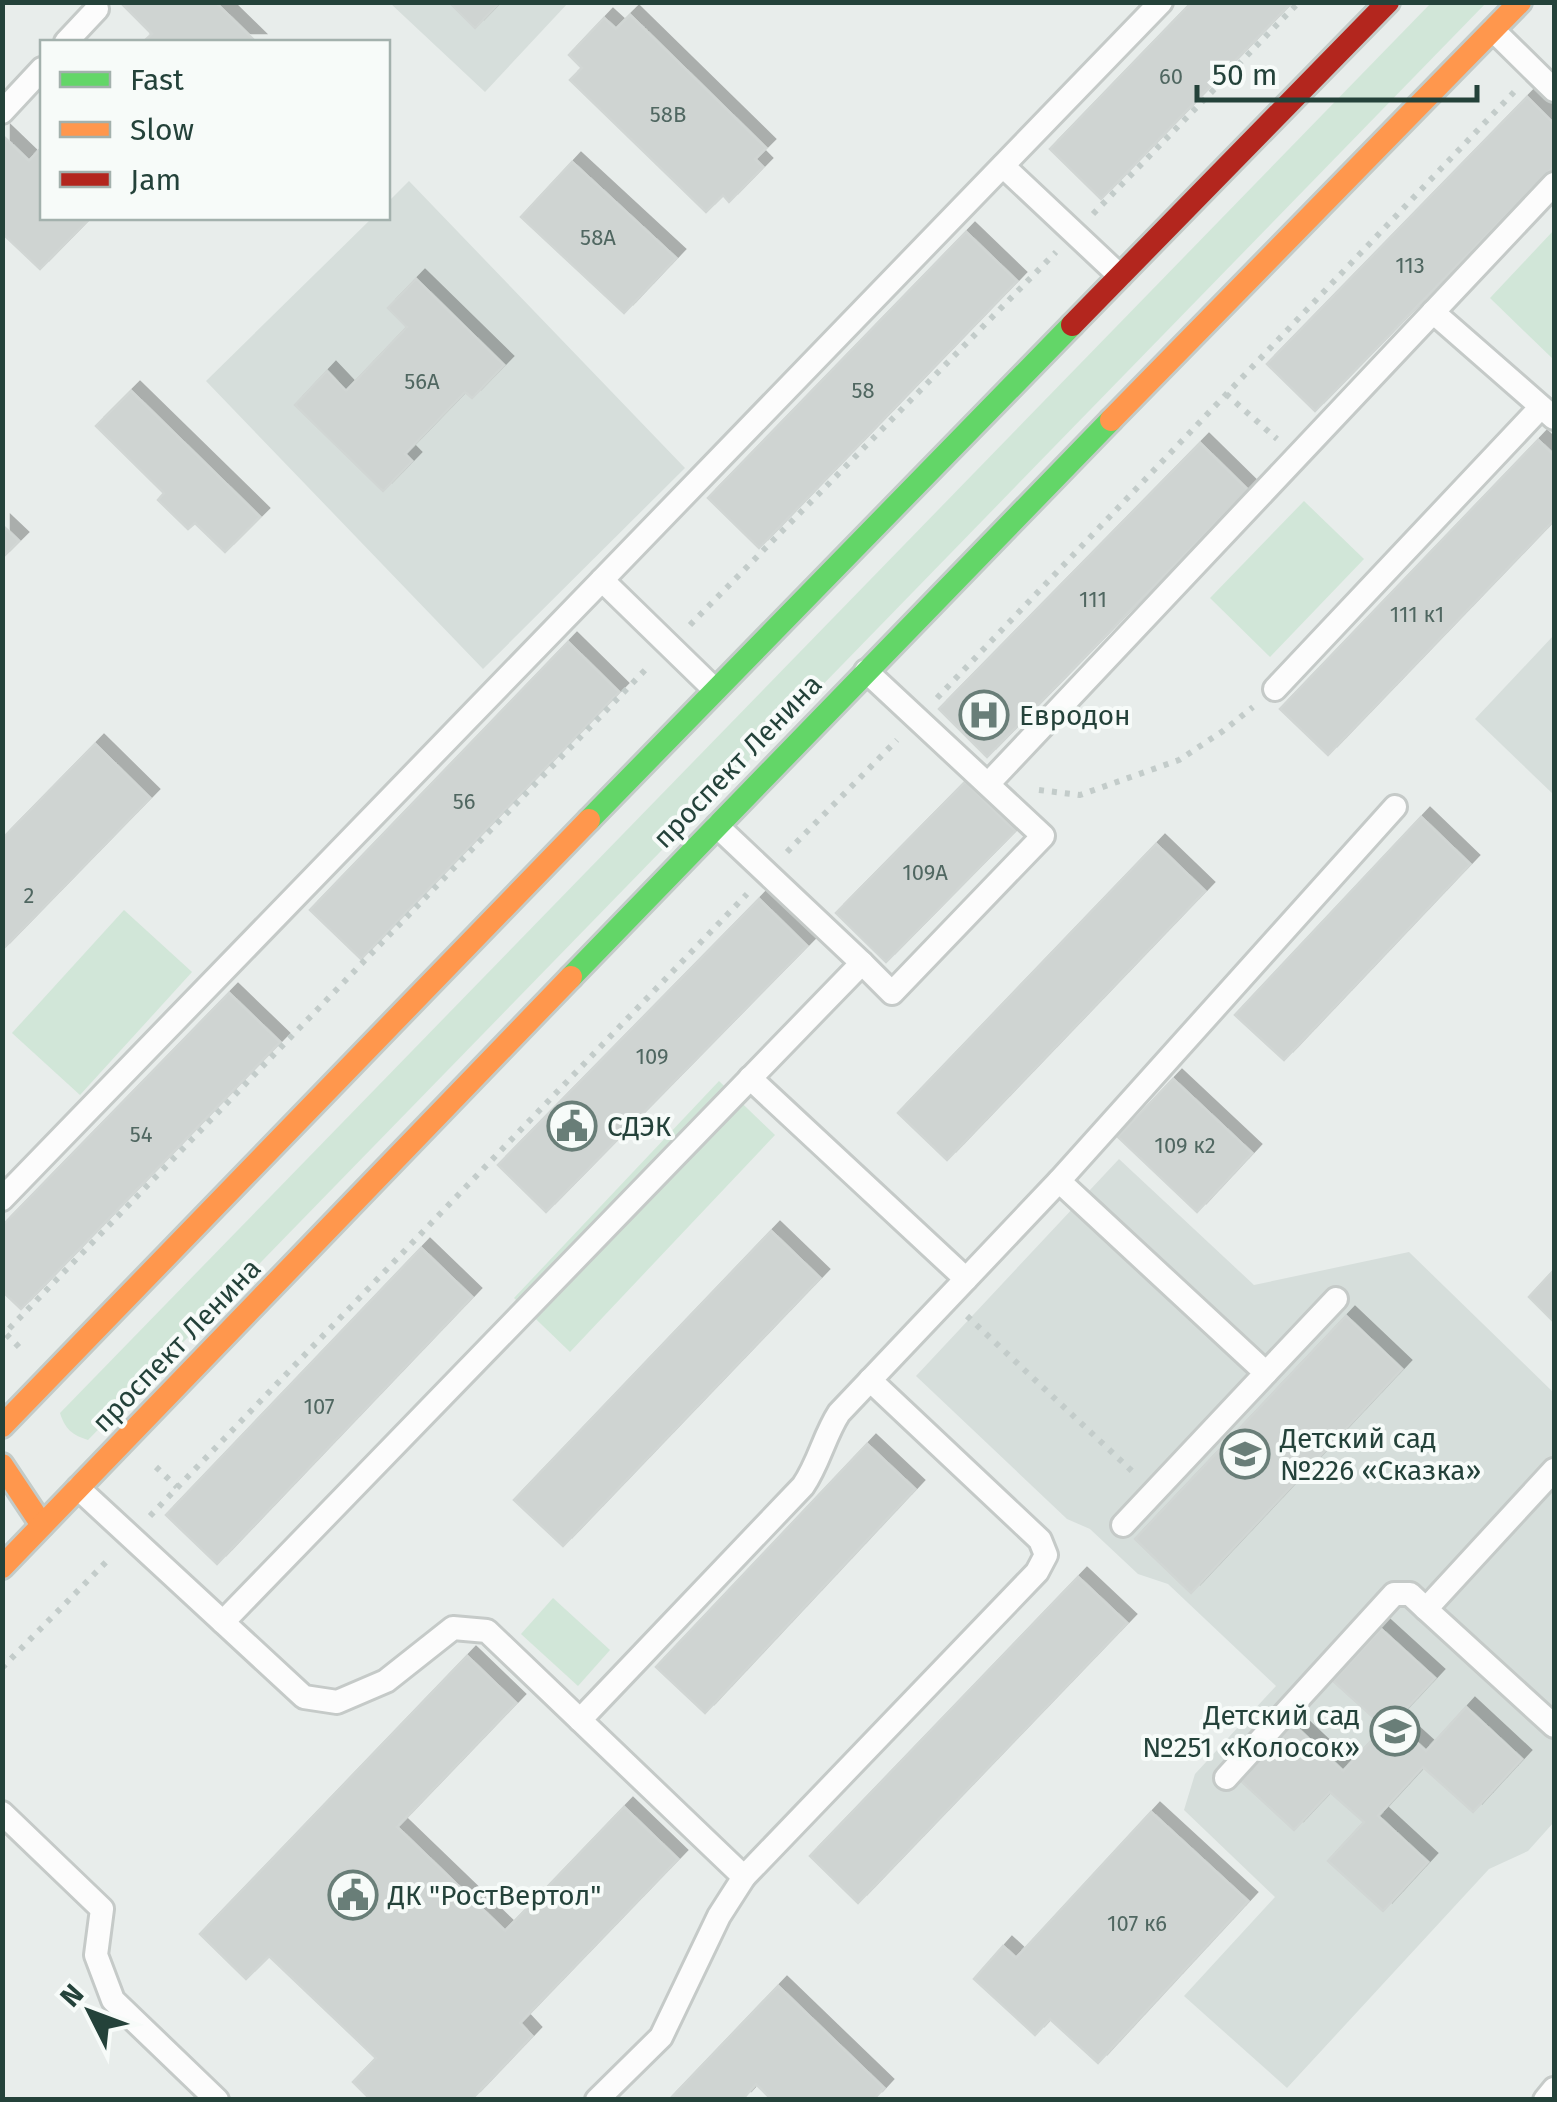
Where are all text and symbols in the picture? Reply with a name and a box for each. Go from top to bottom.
legend [40,40,390,220]
scale bar [1197,40,1477,102]
text: 50 m [1212,57,1277,93]
text: Fast [130,62,184,98]
house number: 60 [1159,63,1183,90]
house number: 58В [650,101,686,128]
text: Slow [130,112,194,148]
text: Jam [130,162,181,198]
house number: 58А [580,224,616,251]
house number: 113 [1395,252,1425,279]
house number: 56А [404,368,440,395]
house number: 58 [851,377,875,404]
house number: 111 [1079,586,1107,613]
house number: 111 к1 [1390,601,1444,628]
street label: проспект Ленина [646,668,828,855]
hospital icon: Евродон [958,689,1010,741]
place label: Евродон [1019,699,1131,732]
house number: 56 [453,788,475,815]
house number: 109А [902,859,948,886]
house number: 2 [24,882,34,909]
house number: 109 [635,1043,669,1070]
public building icon: СДЭК [546,1100,598,1152]
place label: СДЭК [607,1110,672,1143]
house number: 54 [130,1121,153,1148]
house number: 109 к2 [1154,1132,1216,1159]
street label: проспект Ленина [85,1252,267,1439]
house number: 107 [303,1393,335,1420]
place label: Детский сад №226 «Сказка» [1279,1422,1481,1487]
school or university icon: Детский сад №226 «Сказка» [1219,1428,1271,1480]
place label: Детский сад №251 «Колосок» [1142,1699,1360,1764]
school or university icon: Детский сад №251 «Колосок» [1369,1705,1421,1757]
public building icon: ДК "РостВертол" [327,1869,379,1921]
place label: ДК "РостВертол" [387,1879,602,1912]
house number: 107 к6 [1107,1910,1167,1937]
north arrow [40,1962,140,2062]
text: N [53,1978,90,2014]

